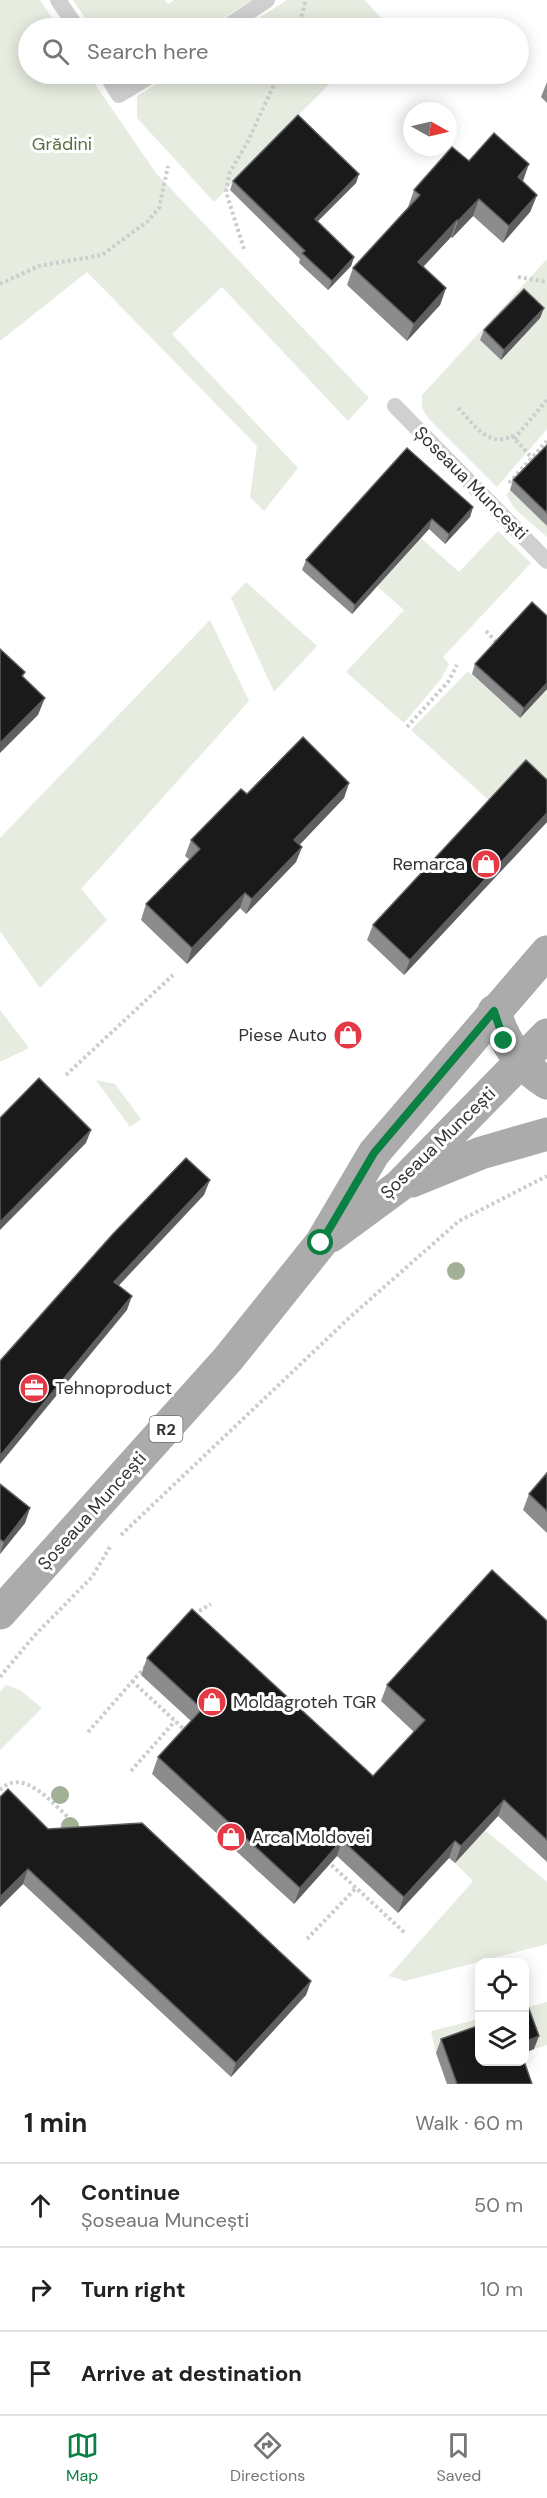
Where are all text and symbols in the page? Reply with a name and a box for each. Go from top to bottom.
search box [18,18,529,84]
icon: search [39,35,72,68]
text: Search here [87,37,208,66]
north arrow [403,102,457,156]
park label: Grădini [32,132,92,156]
street label: Șoseaua Muncești [409,421,533,545]
shop icon: Remarca [470,848,502,880]
place label: Remarca [392,852,465,876]
shop icon: Piese Auto [332,1019,364,1051]
place label: Piese Auto [238,1023,327,1047]
route end [490,1027,516,1053]
street label: Șoseaua Muncești [375,1082,501,1204]
route start [307,1229,333,1255]
office icon: Tehnoproduct [18,1372,50,1404]
place label: Tehnoproduct [55,1376,172,1400]
road number: R2 [150,1416,182,1442]
street label: Șoseaua Muncești [32,1447,152,1575]
shop icon: Moldagroteh TGR [196,1686,228,1718]
place label: Moldagroteh TGR [233,1690,377,1714]
shop icon: Arca Moldovei [215,1821,247,1853]
place label: Arca Moldovei [252,1825,370,1849]
map controls [475,1958,529,2066]
button: locate [475,1958,529,2012]
button: layers [475,2012,529,2066]
text: 1 min [24,2106,87,2140]
text: Walk · 60 m [415,2110,523,2136]
text: Continue [81,2178,180,2207]
icon: ahead [24,2189,57,2222]
text: 50 m [474,2192,523,2218]
text: Șoseaua Muncești [81,2207,249,2233]
icon: right [24,2273,57,2306]
text: Turn right [81,2275,186,2304]
text: 10 m [480,2276,523,2302]
icon: arrive [24,2357,57,2390]
text: Arrive at destination [81,2359,302,2388]
tab: Map [66,2429,99,2486]
tab: Directions [230,2429,305,2486]
tab: Saved [437,2429,481,2486]

